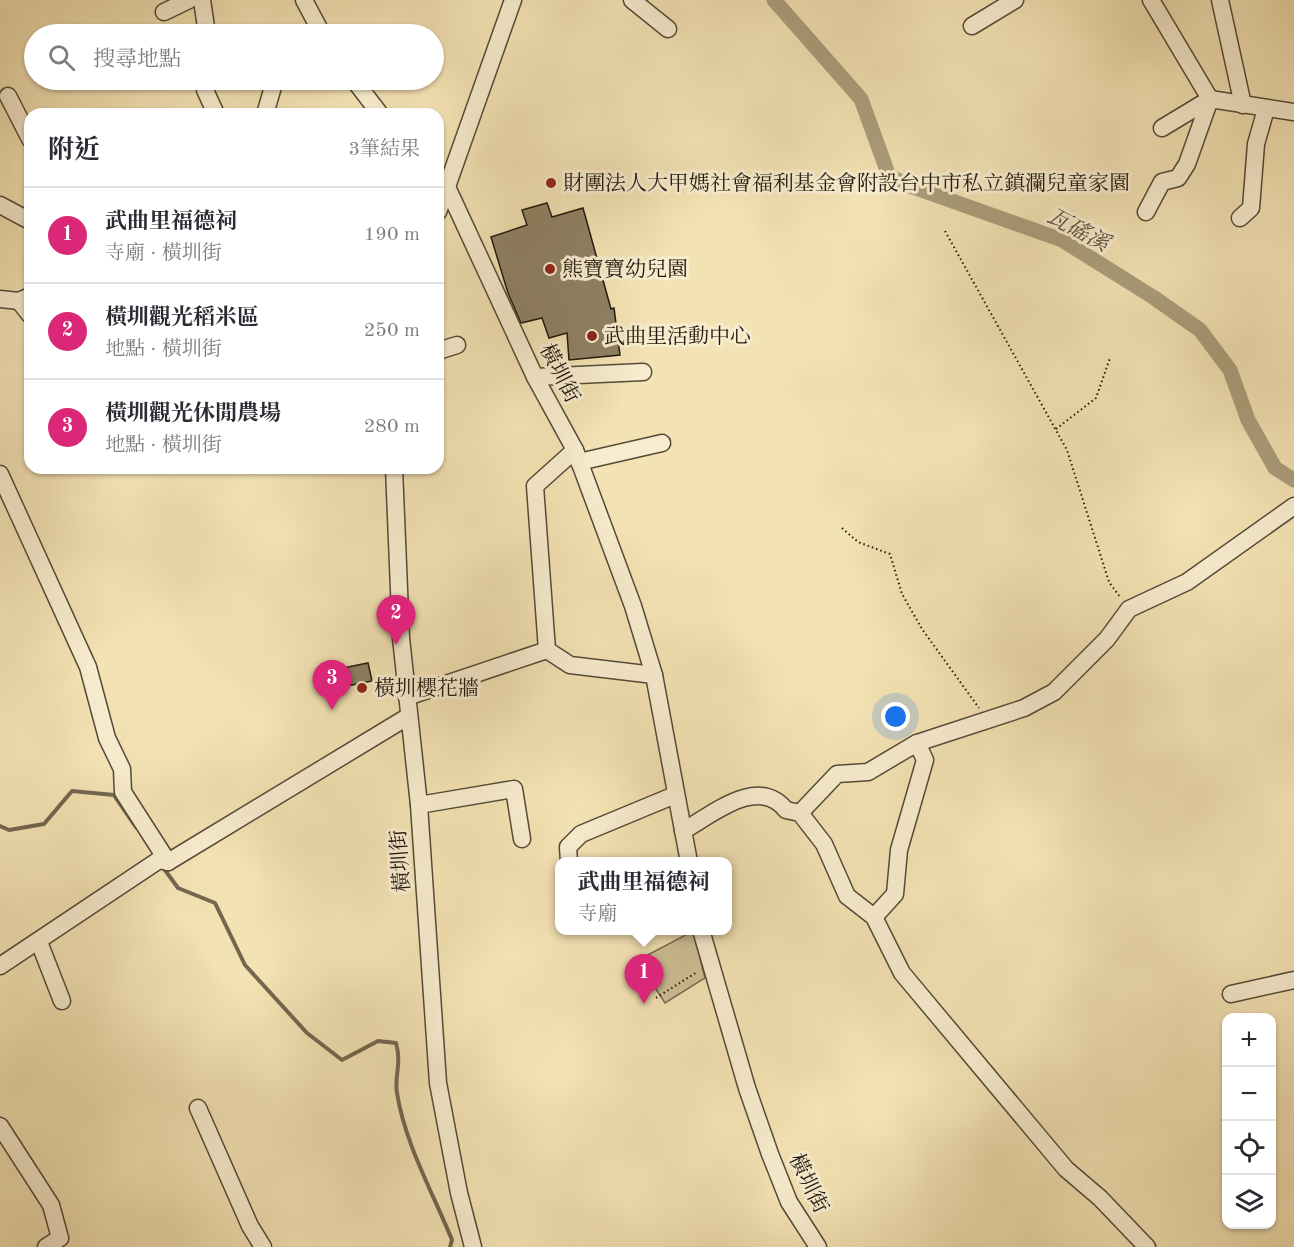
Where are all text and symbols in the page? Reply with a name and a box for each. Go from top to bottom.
search box [24,24,444,90]
icon: search [45,41,78,74]
text: 搜尋地點 [93,49,181,71]
text: 附近 [48,138,100,164]
text: 3筆結果 [348,140,420,160]
place label: 財團法人大甲媽社會福利基金會附設台中市私立鎮瀾兒童家園 [563,172,1130,195]
marker: 財團法人大甲媽社會福利基金會附設台中市私立鎮瀾兒童家園 [544,176,558,190]
water label: 瓦磘溪 [1044,204,1115,257]
text: 武曲里福德祠 [105,211,237,233]
text: 1 [62,225,73,245]
text: 190 m [364,225,420,245]
text: 寺廟 · 橫圳街 [105,244,222,264]
place label: 熊寶寶幼兒園 [562,258,688,281]
marker: 熊寶寶幼兒園 [543,262,557,276]
text: 橫圳觀光稻米區 [105,307,259,329]
text: 2 [62,321,73,341]
text: 250 m [364,321,420,341]
place label: 武曲里活動中心 [604,325,751,348]
marker: 武曲里活動中心 [585,329,599,343]
text: 地點 · 橫圳街 [105,340,222,360]
street label: 橫圳街 [535,340,584,407]
text: 橫圳觀光休閒農場 [105,403,281,425]
text: 3 [62,417,73,437]
text: 280 m [364,417,420,437]
text: 地點 · 橫圳街 [105,436,222,456]
pin: 2 [376,596,416,645]
pin: 3 [312,660,352,710]
place label: 橫圳櫻花牆 [374,677,479,700]
marker: 橫圳櫻花牆 [355,681,369,695]
your location [881,702,910,731]
street label: 橫圳街 [387,829,414,893]
popup [555,857,732,935]
text: 武曲里福德祠 [577,872,710,894]
text: 寺廟 [577,905,617,925]
pin: 1 [624,954,664,1004]
map controls [1222,1013,1276,1229]
button: + [1222,1013,1276,1067]
button: − [1222,1067,1276,1121]
button: locate [1222,1121,1276,1175]
street label: 橫圳街 [784,1150,833,1217]
button: layers [1222,1175,1276,1229]

